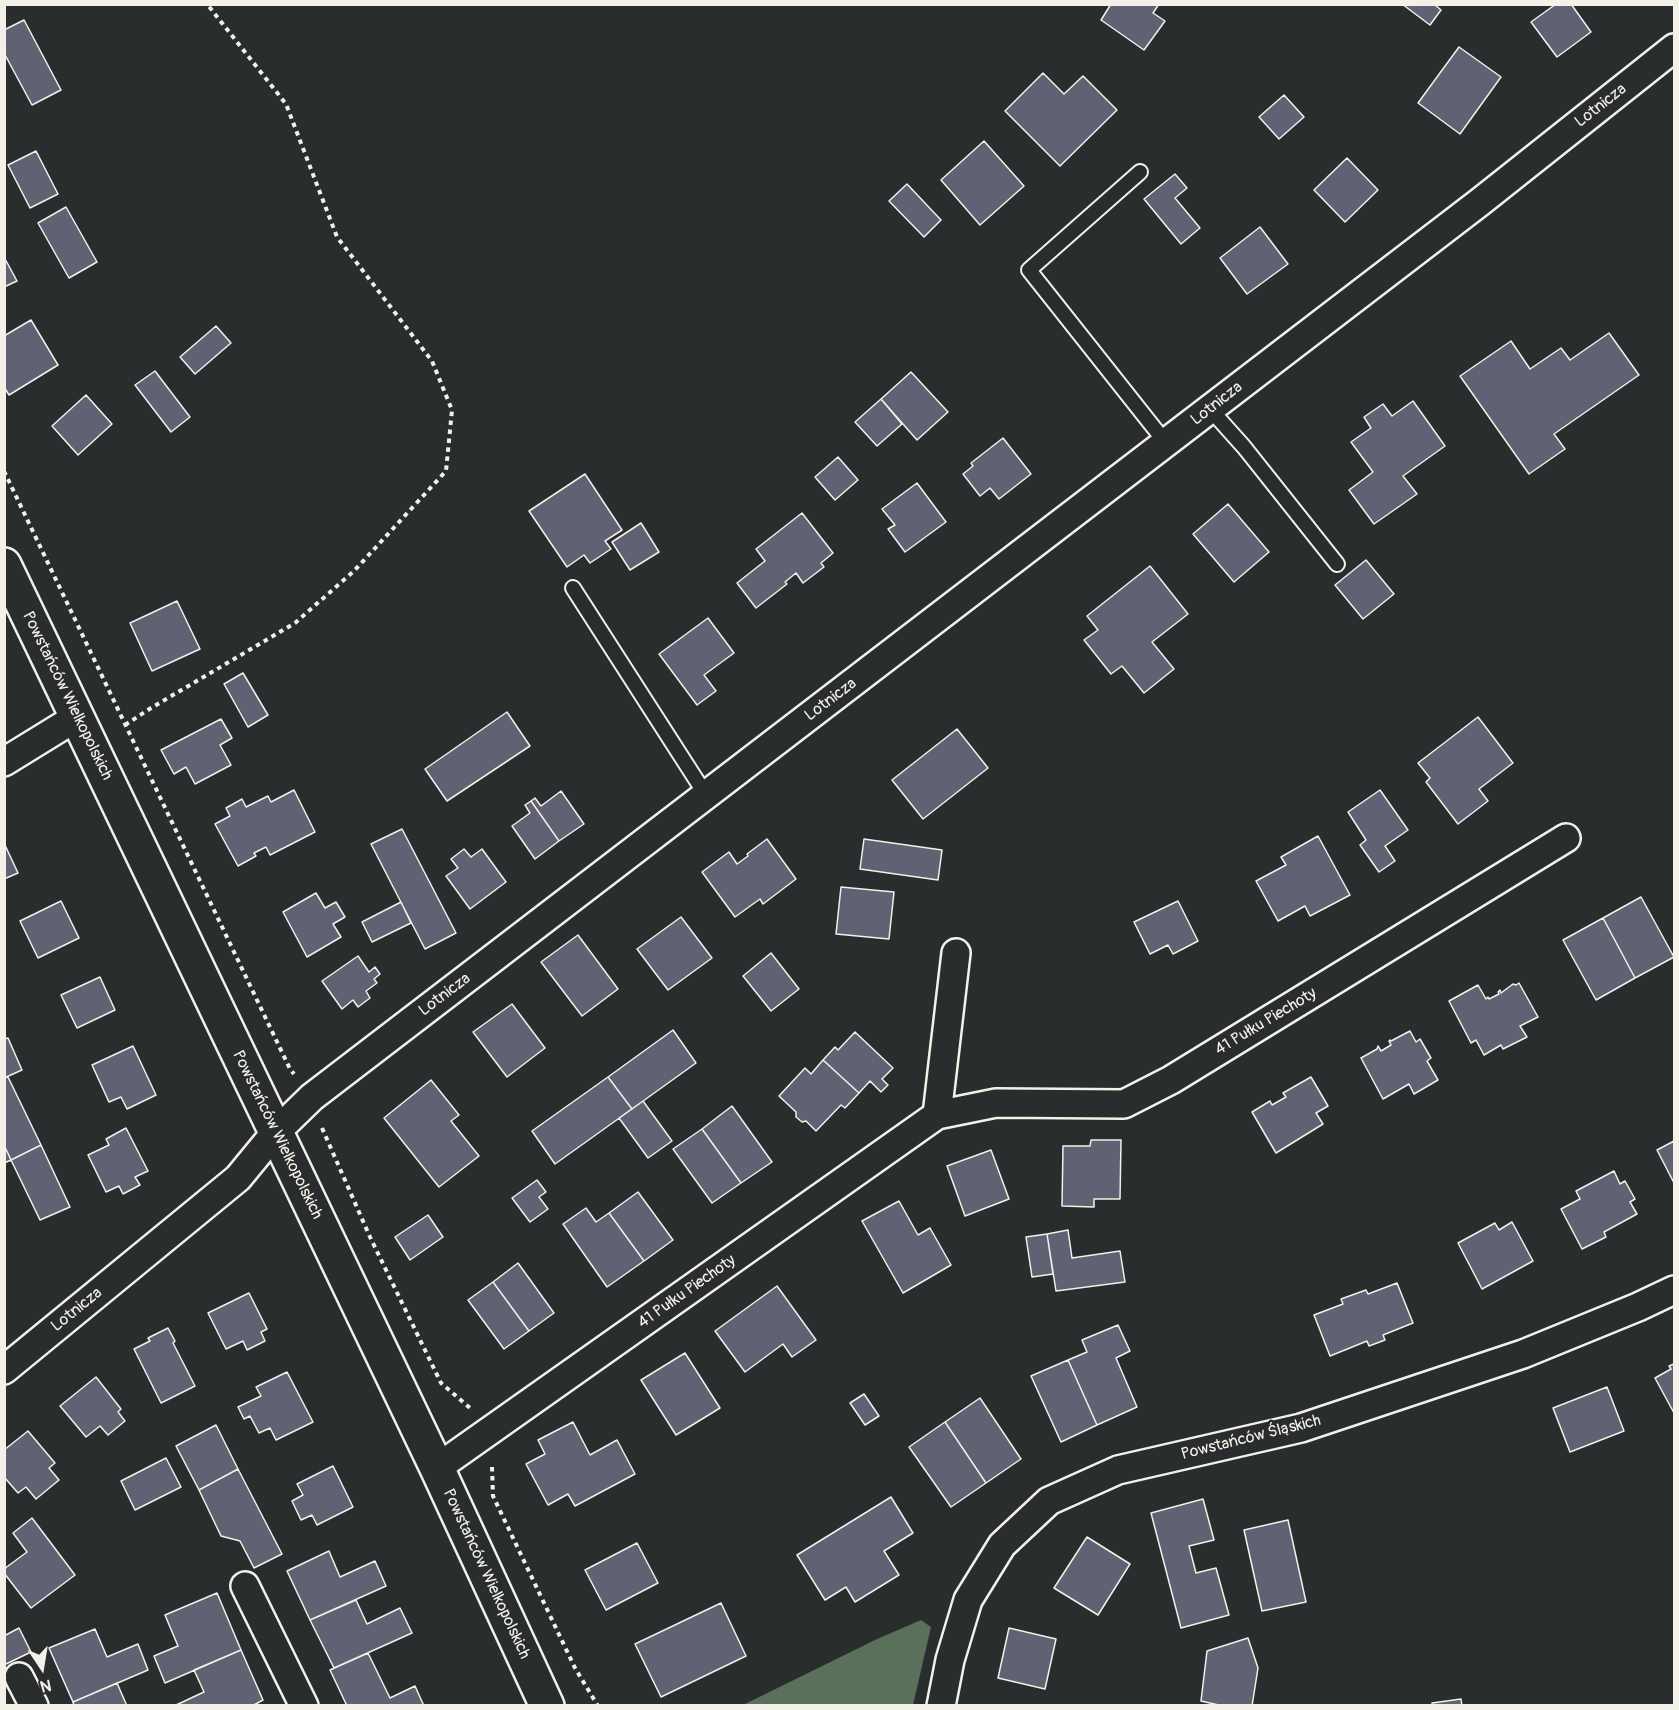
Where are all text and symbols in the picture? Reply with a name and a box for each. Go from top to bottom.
street label: Lotnicza [1571,80,1631,132]
street label: Lotnicza [1187,378,1247,430]
street label: Powstańców Wielkopolskich [18,608,116,784]
street label: Lotnicza [801,674,861,726]
street label: Lotnicza [415,969,475,1021]
street label: 41 Pułku Piechoty [1212,984,1320,1060]
street label: Powstańców Wielkopolskich [228,1047,326,1223]
street label: 41 Pułku Piechoty [634,1251,740,1333]
street label: Lotnicza [48,1284,106,1336]
street label: Powstańców Śląskich [1179,1411,1323,1465]
street label: Powstańców Wielkopolskich [438,1486,534,1662]
north arrow [12,1638,72,1698]
text: N [38,1675,53,1697]

